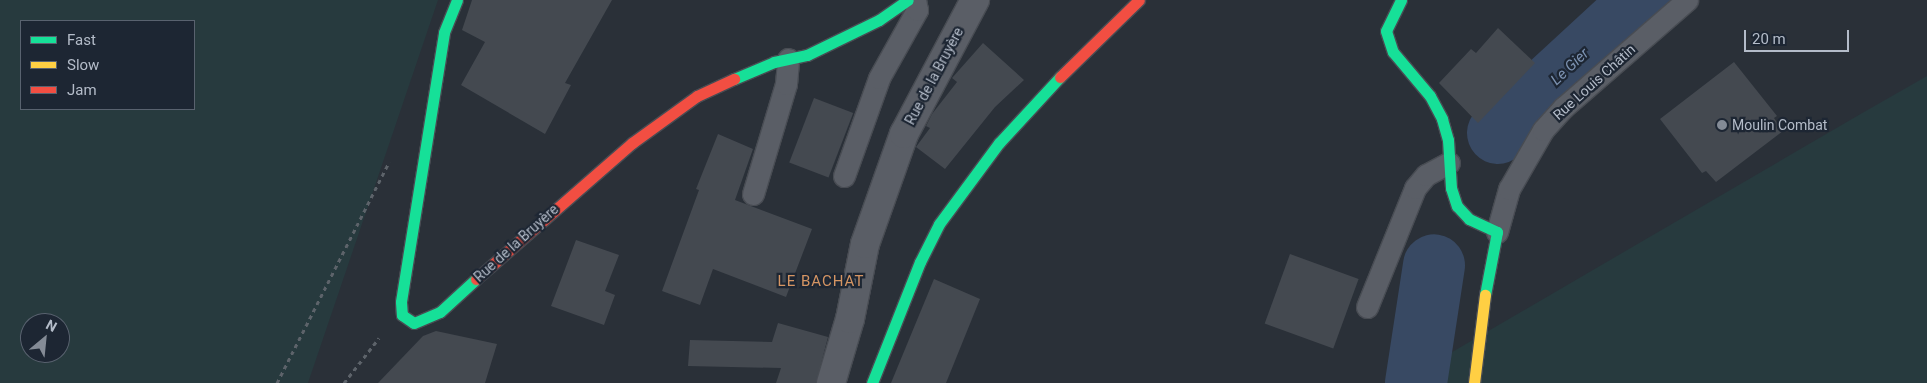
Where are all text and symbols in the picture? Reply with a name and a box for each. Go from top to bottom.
legend [20,20,195,110]
scale bar [1747,20,1852,52]
street label: Rue de la Bruyère [901,25,967,127]
text: 20 m [1752,30,1786,48]
text: Fast [67,31,96,49]
street label: Rue Louis Châtin [1549,41,1639,123]
water label: Le Gier [1547,45,1593,89]
text: Slow [67,56,99,74]
text: Jam [67,81,97,99]
place label: Moulin Combat [1732,117,1827,133]
marker: Moulin Combat [1716,119,1728,131]
street label: Rue de la Bruyère [470,201,562,285]
district label: LE BACHAT [776,273,866,291]
north arrow [20,313,70,363]
text: N [43,316,60,335]

